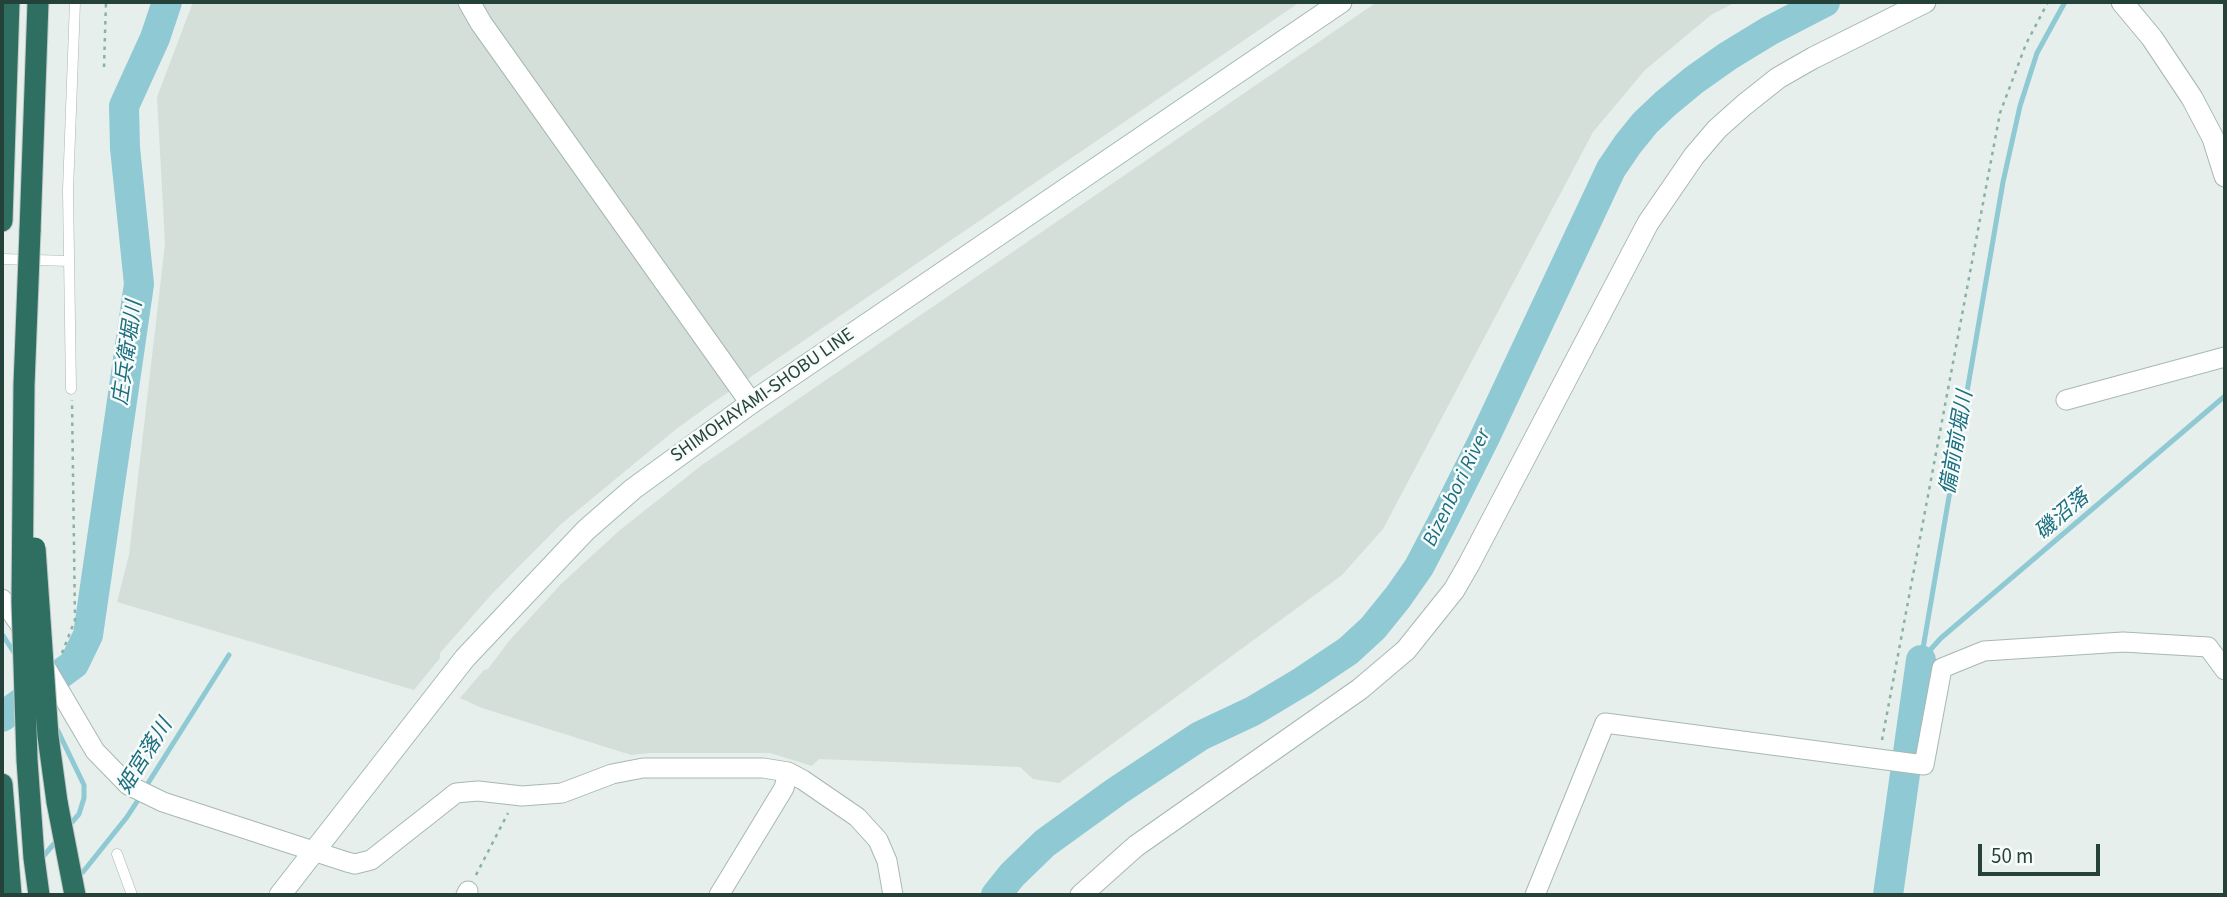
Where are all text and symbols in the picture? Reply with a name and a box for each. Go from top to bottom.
water label: 庄兵衛堀川 [109,299,149,407]
street label: SHIMOHAYAMI-SHOBU LINE [667,324,859,468]
water label: 備前前堀川 [1936,389,1980,497]
water label: Bizenbori River [1419,425,1497,551]
water label: 磯沼落 [2031,486,2095,546]
water label: 姫宮落川 [113,715,179,799]
scale bar [1982,830,2104,874]
text: 50 m [1991,841,2033,871]

